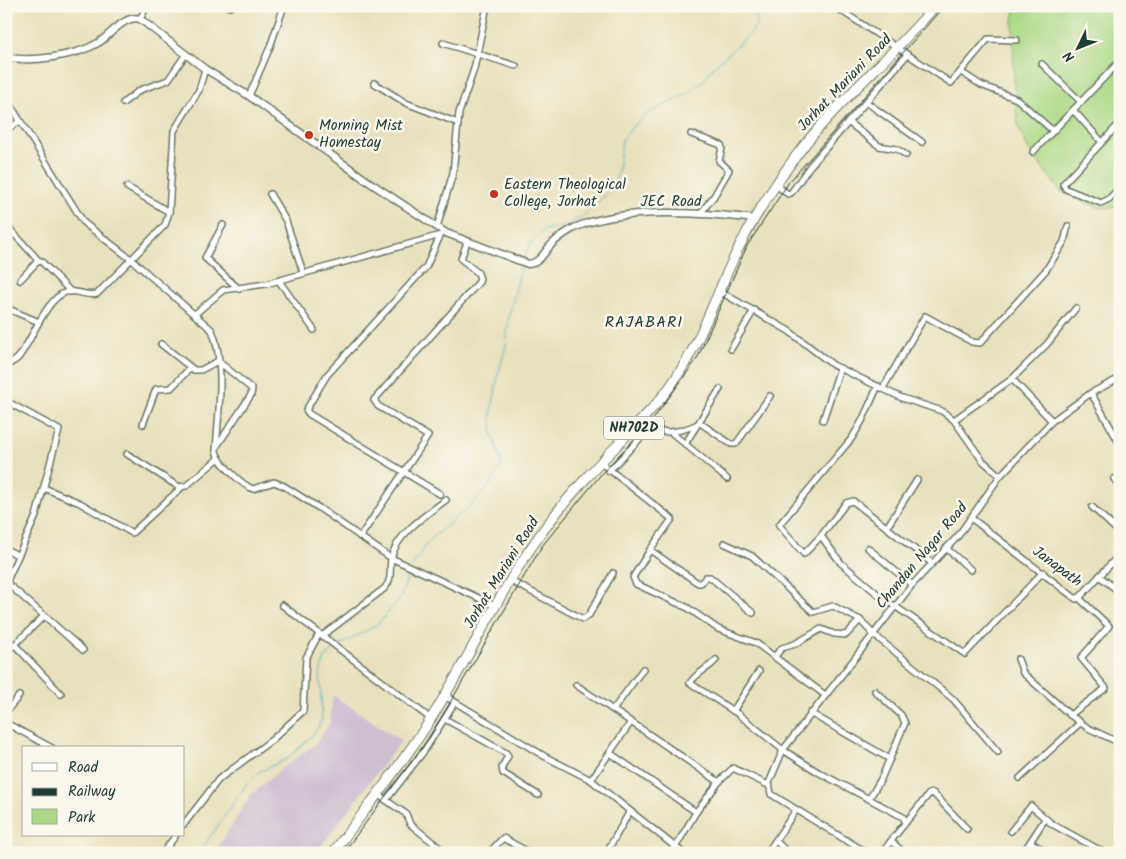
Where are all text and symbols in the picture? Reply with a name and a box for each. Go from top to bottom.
north arrow [1054,22,1104,72]
street label: Jorhat Mariani Road [792,28,898,137]
text: N [1058,45,1080,67]
place label: Morning Mist Homestay [319,114,403,155]
marker: Morning Mist Homestay [303,129,315,141]
place label: Eastern Theological College, Jorhat [504,173,626,214]
marker: Eastern Theological College, Jorhat [488,188,500,200]
street label: JEC Road [641,190,702,214]
district label: RAJABARI [605,310,683,335]
road number: NH702D [604,416,664,439]
street label: Chandan Nagar Road [870,497,974,615]
street label: Jorhat Mariani Road [458,512,546,634]
street label: Janapath [1027,540,1087,594]
legend [22,746,185,836]
text: Road [68,756,99,780]
text: Railway [68,780,116,804]
text: Park [68,806,96,830]

